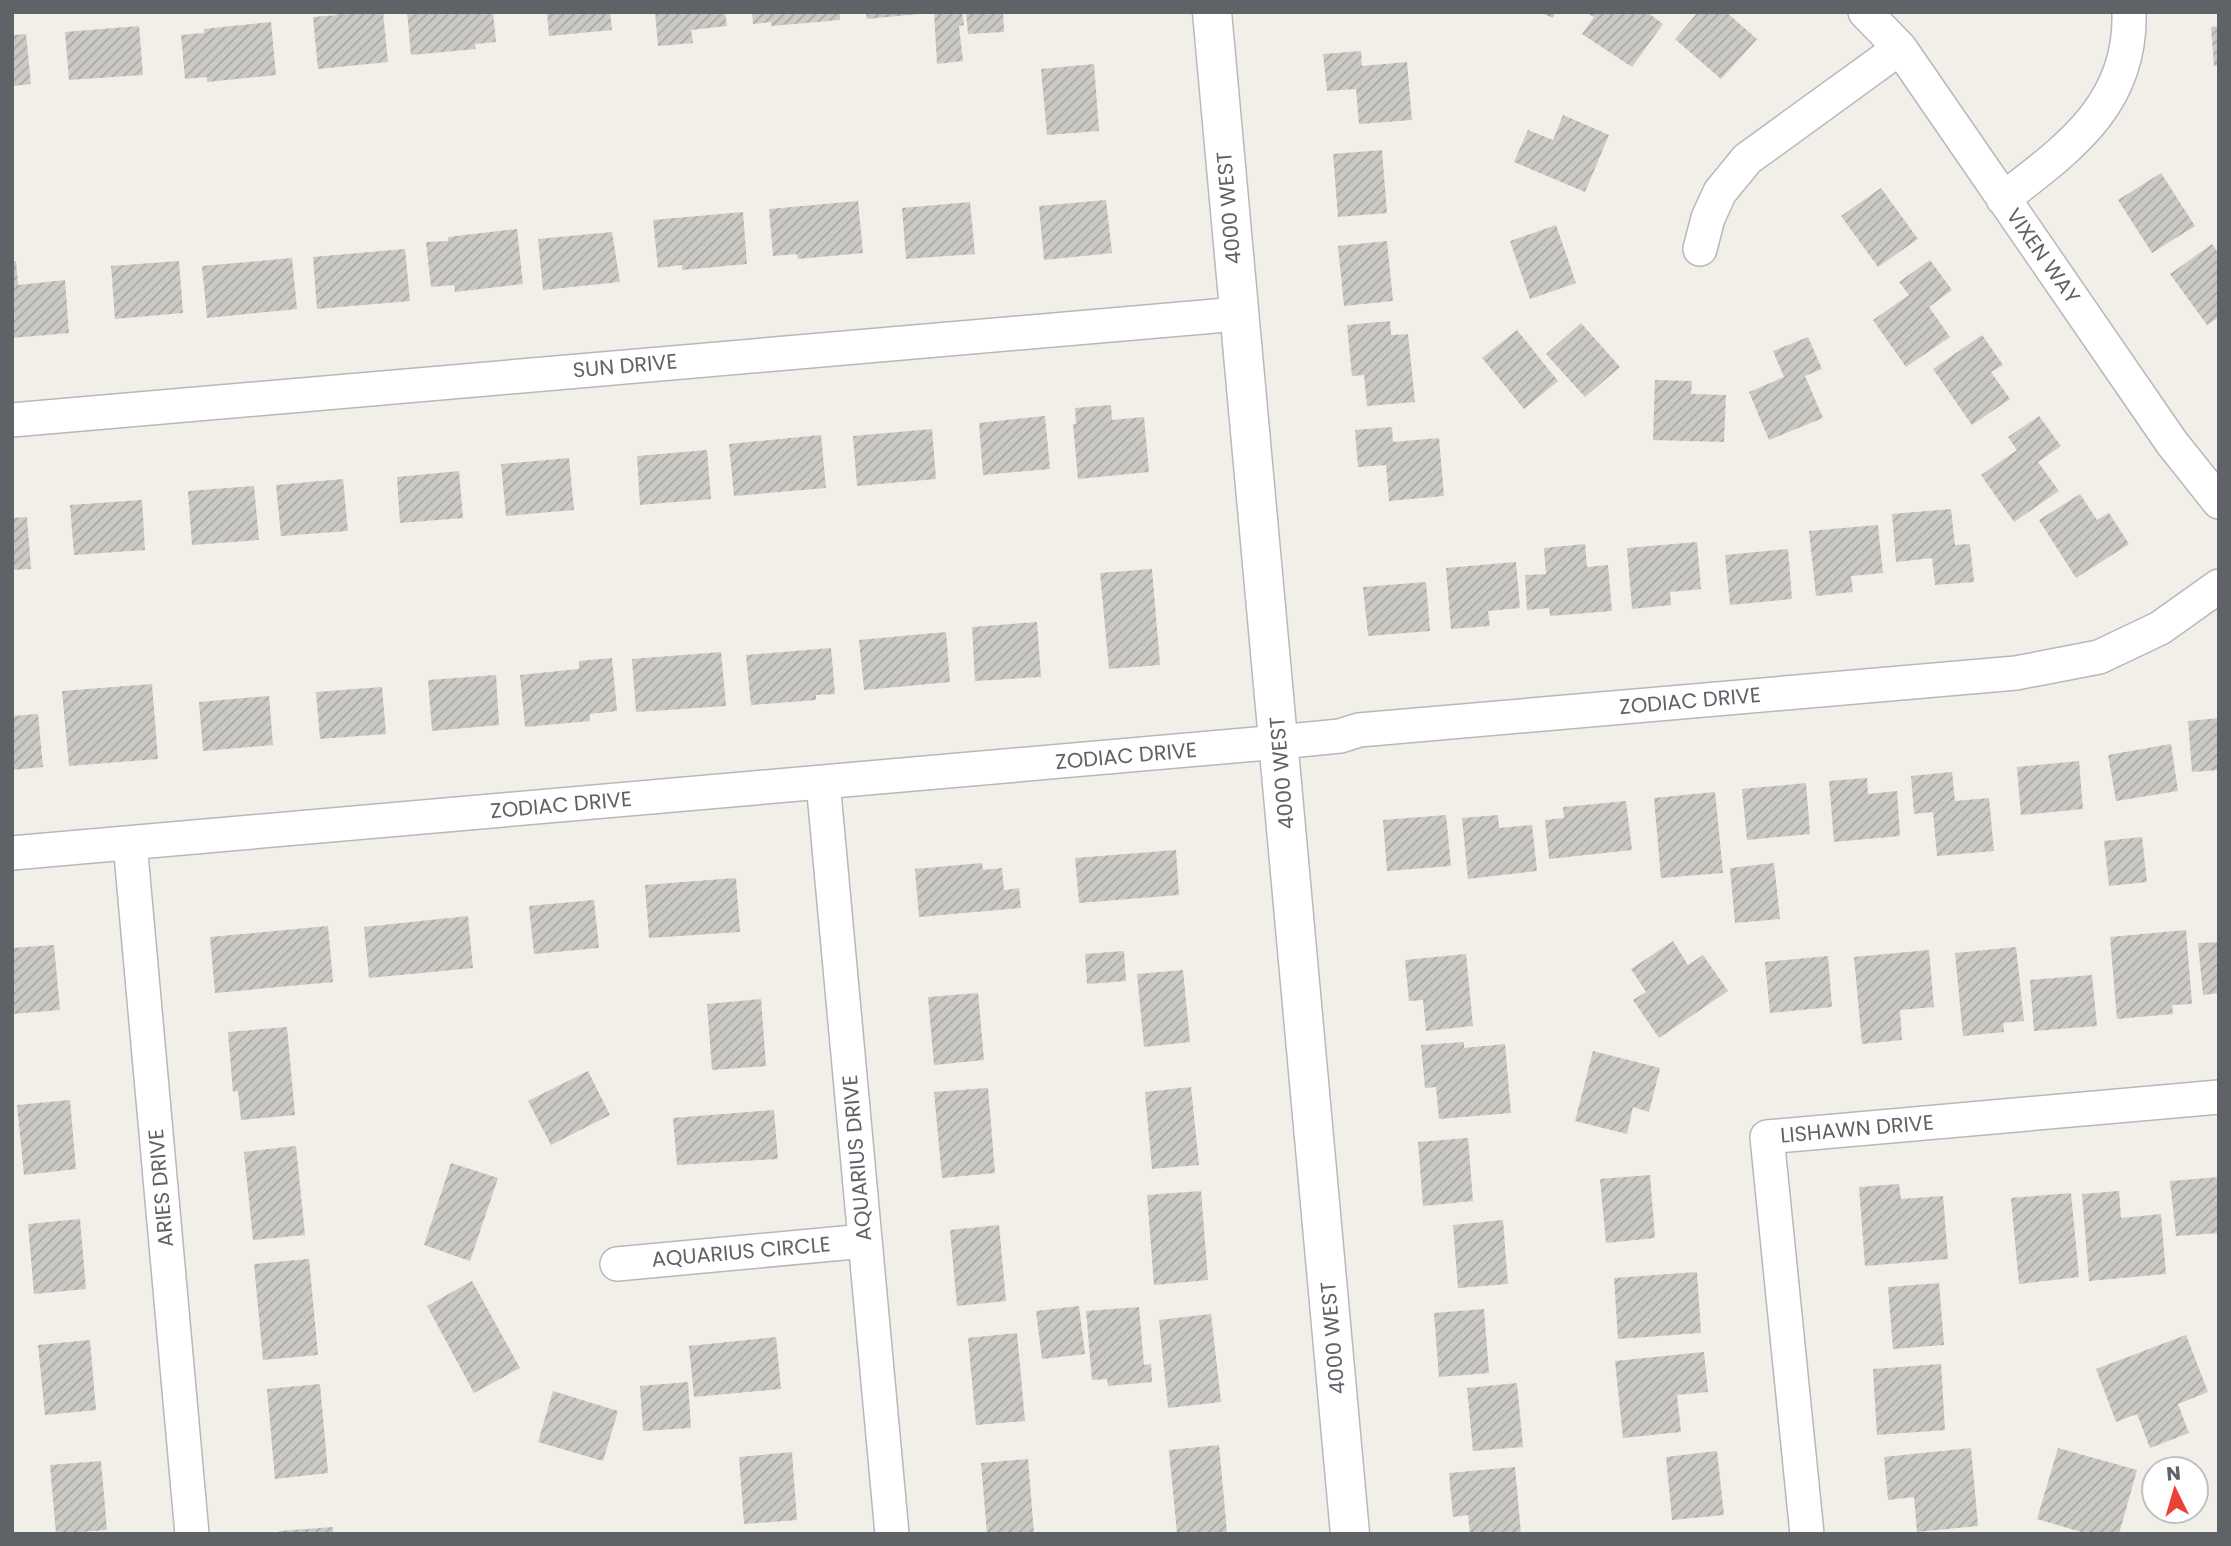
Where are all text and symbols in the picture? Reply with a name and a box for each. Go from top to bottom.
street label: 4000 WEST [1209,150,1248,266]
street label: VIXEN WAY [2000,202,2087,309]
street label: SUN DRIVE [572,346,678,385]
street label: ZODIAC DRIVE [1618,680,1762,721]
street label: 4000 WEST [1262,715,1301,831]
street label: ZODIAC DRIVE [1054,735,1198,776]
street label: ZODIAC DRIVE [489,784,633,825]
street label: AQUARIUS DRIVE [835,1074,878,1242]
street label: LISHAWN DRIVE [1779,1107,1935,1150]
street label: ARIES DRIVE [141,1128,180,1248]
street label: AQUARIUS CIRCLE [650,1229,832,1274]
street label: 4000 WEST [1313,1280,1352,1396]
north arrow [2140,1455,2210,1525]
text: N [2165,1459,2182,1488]

